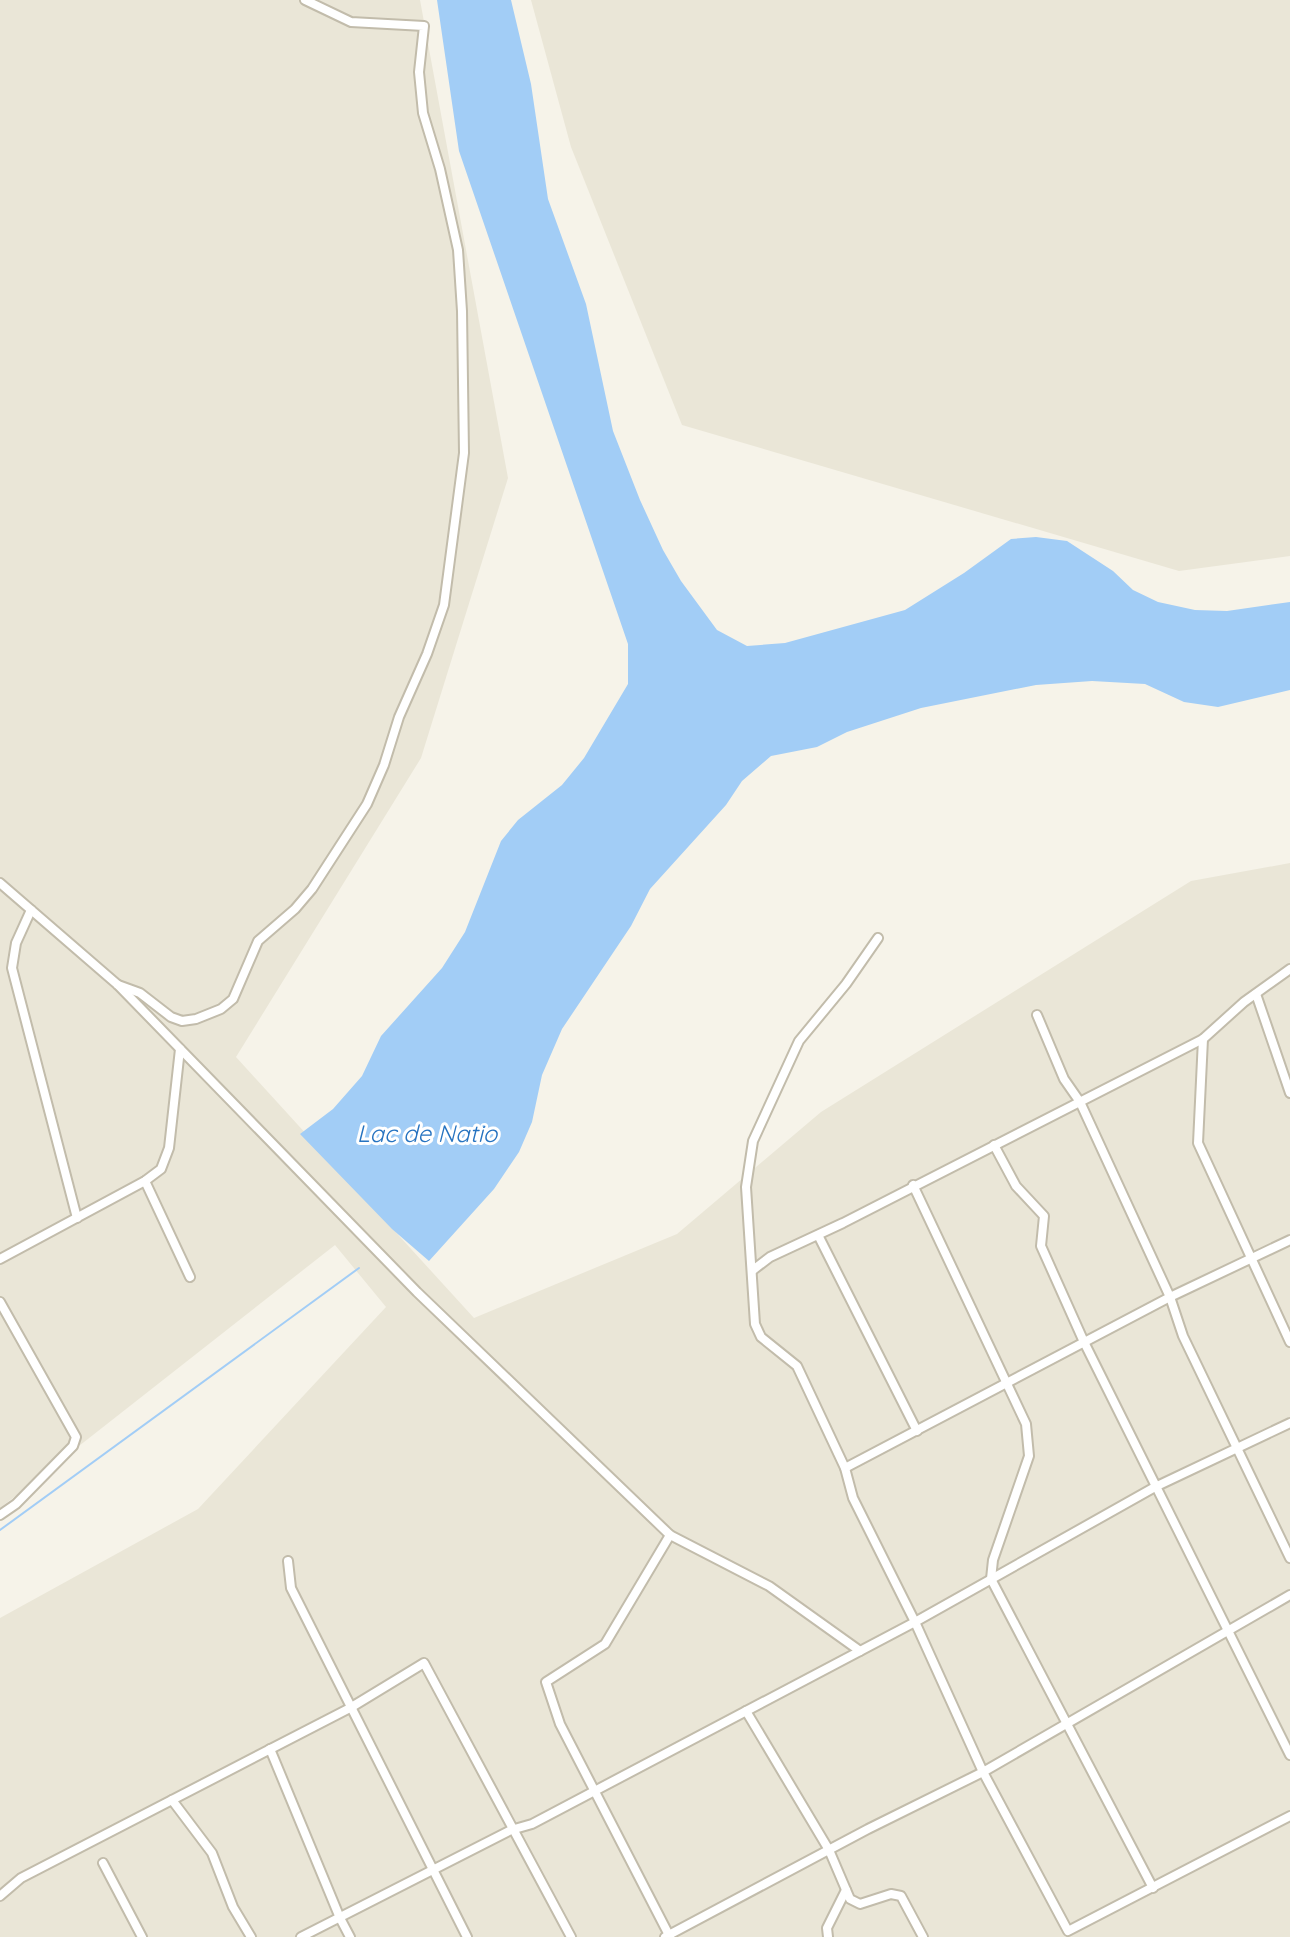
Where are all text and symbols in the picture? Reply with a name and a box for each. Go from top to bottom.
water label: Lac de Natio [357,1118,499,1148]

